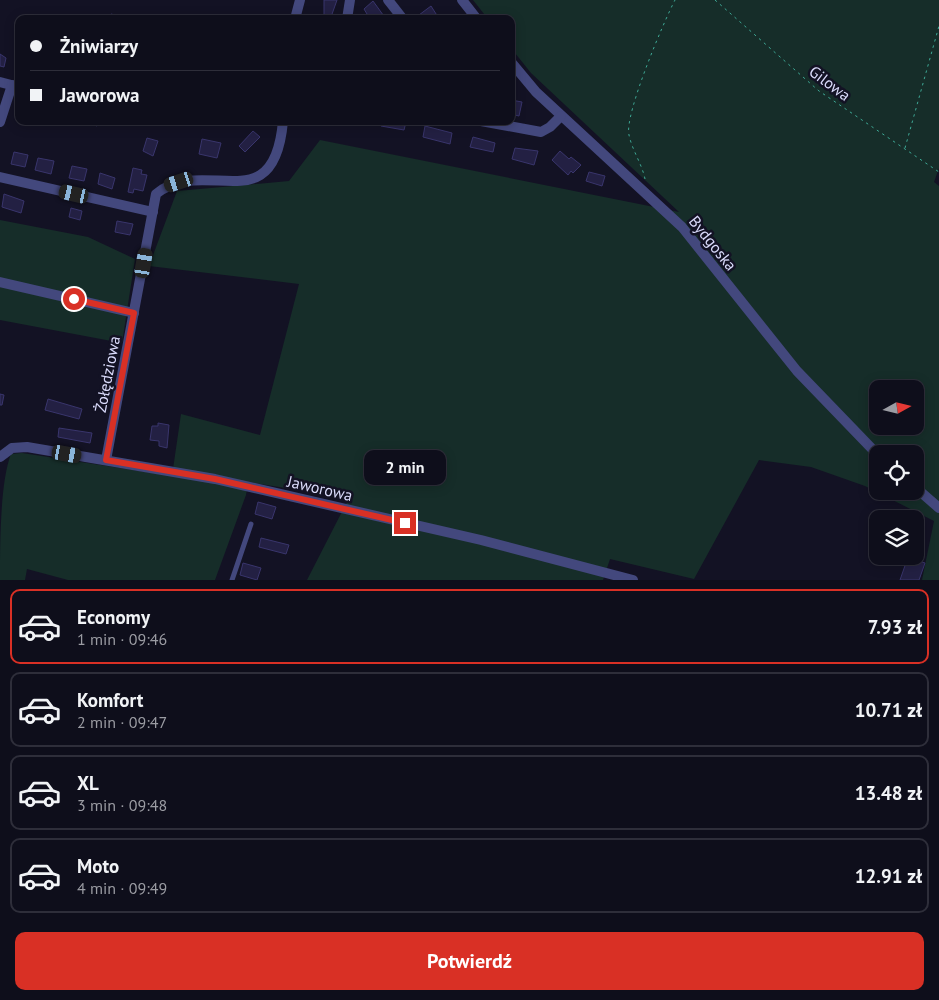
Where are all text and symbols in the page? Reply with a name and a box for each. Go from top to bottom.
text: Żniwiarzy [60,34,138,58]
street label: Gilowa [805,61,855,105]
text: Jaworowa [60,83,139,107]
car [162,170,195,194]
car [57,183,90,205]
street label: Bydgoska [685,211,741,275]
car [134,247,153,279]
route start [63,288,85,310]
street label: Żołędziowa [90,334,124,414]
north arrow [869,380,924,435]
map controls [869,380,924,565]
car [50,444,83,464]
button: locate [869,445,924,500]
callout: 2 min [364,450,446,486]
text: 2 min [385,457,425,477]
street label: Jaworowa [284,471,355,505]
button: layers [869,510,924,565]
route end [394,512,416,534]
icon: car [17,604,62,649]
text: Economy [77,605,150,629]
text: 7.93 zł [868,615,922,639]
text: 1 min · 09:46 [77,629,167,649]
icon: car [17,687,62,732]
text: Komfort [77,688,143,712]
text: 10.71 zł [855,698,922,722]
text: 2 min · 09:47 [77,712,167,732]
icon: car [17,770,62,815]
text: XL [77,771,99,795]
text: 13.48 zł [855,781,922,805]
text: 3 min · 09:48 [77,795,167,815]
icon: car [17,853,62,898]
text: Moto [77,854,119,878]
text: 12.91 zł [855,864,922,888]
text: 4 min · 09:49 [77,878,167,898]
button: Potwierdź [15,932,924,990]

